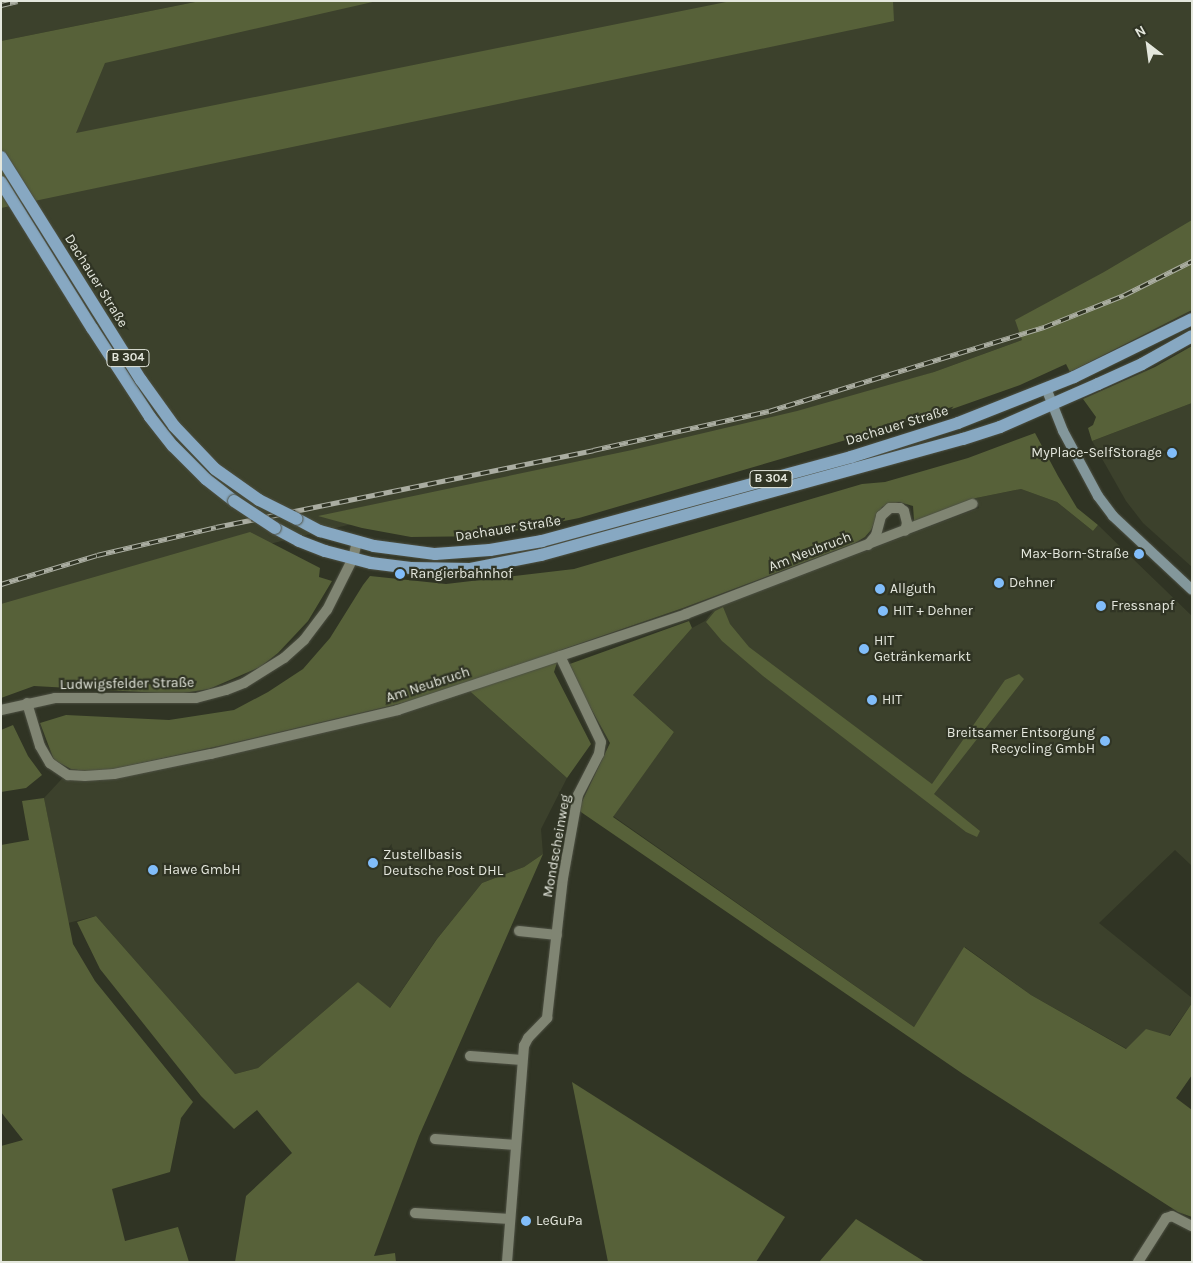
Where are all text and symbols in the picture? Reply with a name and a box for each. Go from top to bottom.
north arrow [1123,20,1173,70]
text: N [1132,22,1149,41]
street label: Dachauer Straße [61,231,131,331]
road number: B 304 [106,348,150,368]
street label: Dachauer Straße [844,402,950,450]
place label: MyPlace-SelfStorage [1031,445,1162,461]
marker: MyPlace-SelfStorage [1166,447,1178,459]
road number: B 304 [748,469,794,488]
street label: Dachauer Straße [454,512,562,546]
street label: Am Neubruch [766,529,854,575]
place label: Max-Born-Straße [1020,546,1129,562]
marker: Max-Born-Straße [1133,548,1145,560]
place label: Rangierbahnhof [410,566,513,582]
marker: Rangierbahnhof [394,568,406,580]
place label: Dehner [1009,575,1055,591]
marker: Dehner [993,577,1005,589]
place label: Allguth [890,581,936,597]
marker: Allguth [874,583,886,595]
place label: Fressnapf [1111,598,1174,614]
marker: Fressnapf [1095,600,1107,612]
place label: HIT + Dehner [893,603,973,619]
marker: HIT + Dehner [877,605,889,617]
place label: HIT Getränkemarkt [874,633,971,666]
marker: HIT Getränkemarkt [858,643,870,655]
street label: Am Neubruch [384,664,472,706]
street label: Ludwigsfelder Straße [60,674,194,694]
place label: HIT [882,692,902,708]
marker: HIT [866,694,878,706]
place label: Breitsamer Entsorgung Recycling GmbH [947,725,1095,758]
marker: Breitsamer Entsorgung Recycling GmbH [1099,735,1111,747]
street label: Mondscheinweg [540,793,574,899]
place label: Zustellbasis Deutsche Post DHL [383,847,503,880]
marker: Zustellbasis Deutsche Post DHL [367,857,379,869]
place label: Hawe GmbH [163,862,240,878]
marker: Hawe GmbH [147,864,159,876]
place label: LeGuPa [536,1213,583,1229]
marker: LeGuPa [520,1215,532,1227]

